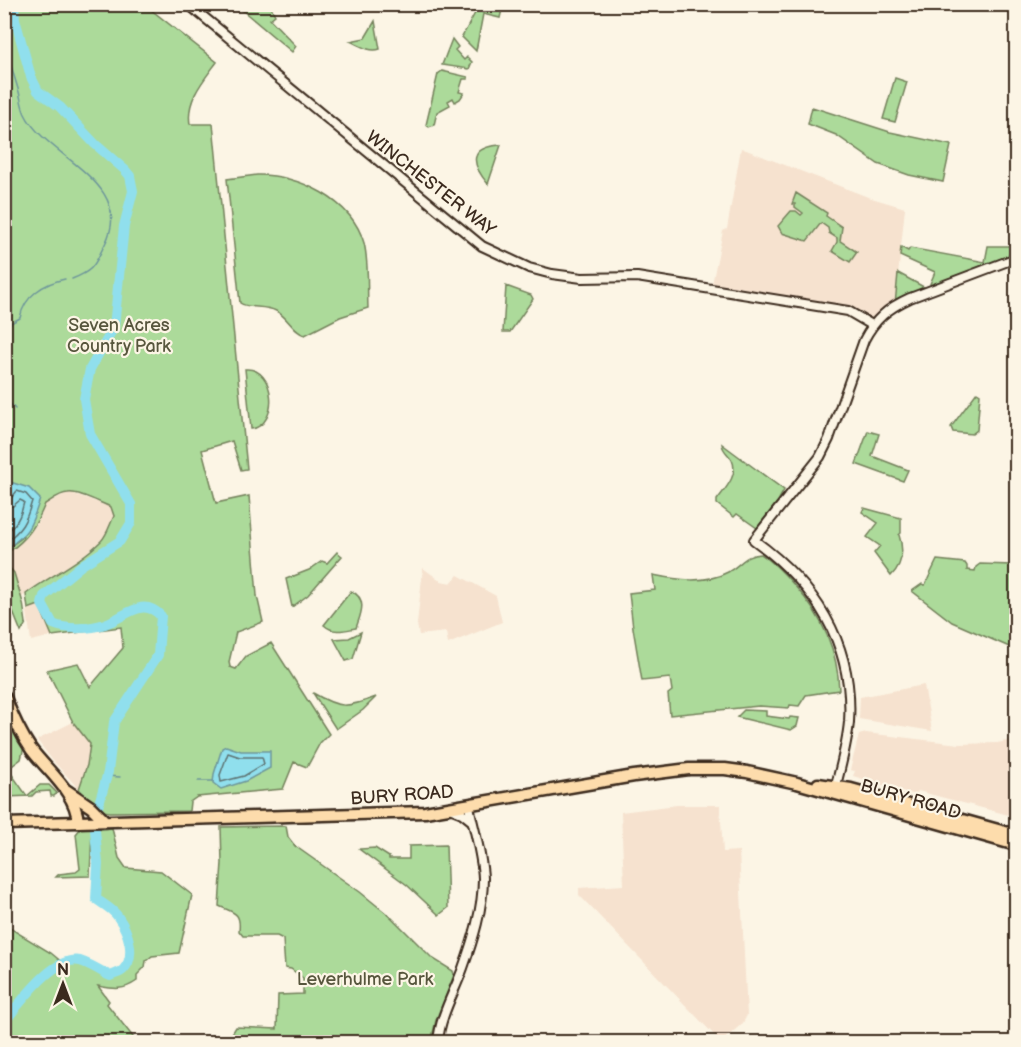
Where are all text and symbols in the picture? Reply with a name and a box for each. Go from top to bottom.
street label: WINCHESTER WAY [362,126,500,241]
park label: Seven Acres Country Park [67,315,171,357]
street label: BURY ROAD [858,775,964,824]
street label: BURY ROAD [350,781,455,810]
north arrow [33,954,93,1014]
text: N [57,961,69,980]
park label: Leverhulme Park [297,969,433,990]

